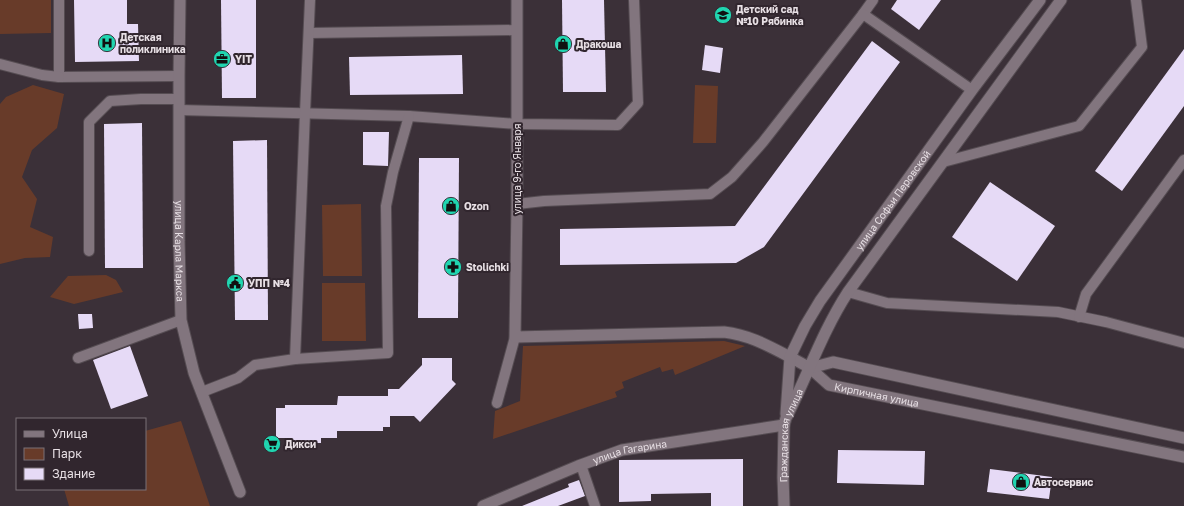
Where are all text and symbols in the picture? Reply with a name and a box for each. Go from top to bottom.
place label: Детский сад №10 Рябинка [736,3,804,27]
school or university icon: Детский сад №10 Рябинка [713,5,733,25]
place label: Детская поликлиника [120,31,186,55]
hospital icon: Детская поликлиника [97,33,117,53]
shop icon: Дракоша [553,34,573,54]
place label: Дракоша [576,38,621,50]
office icon: YIT [212,49,232,69]
place label: YIT [235,53,252,65]
street label: улица 9-го Января [511,124,523,214]
street label: улица Софьи Перовской [853,148,933,252]
shop icon: Ozon [441,196,461,216]
street label: улица Карла Маркса [173,200,187,302]
place label: Ozon [464,200,489,212]
pharmacy icon: Stolichki [443,257,463,277]
place label: Stolichki [466,261,509,273]
public building icon: УПП №4 [225,273,245,293]
place label: УПП №4 [248,277,290,289]
street label: Кирпичная улица [833,380,920,409]
street label: Гражданская улица [777,387,805,483]
legend [16,418,146,490]
text: Улица [52,426,88,441]
supermarket icon: Дикси [262,434,282,454]
street label: улица Гагарина [591,437,668,466]
place label: Дикси [285,438,316,450]
text: Парк [52,446,82,461]
text: Здание [52,466,95,481]
shop icon: Автосервис [1011,472,1031,492]
place label: Автосервис [1034,476,1094,488]

